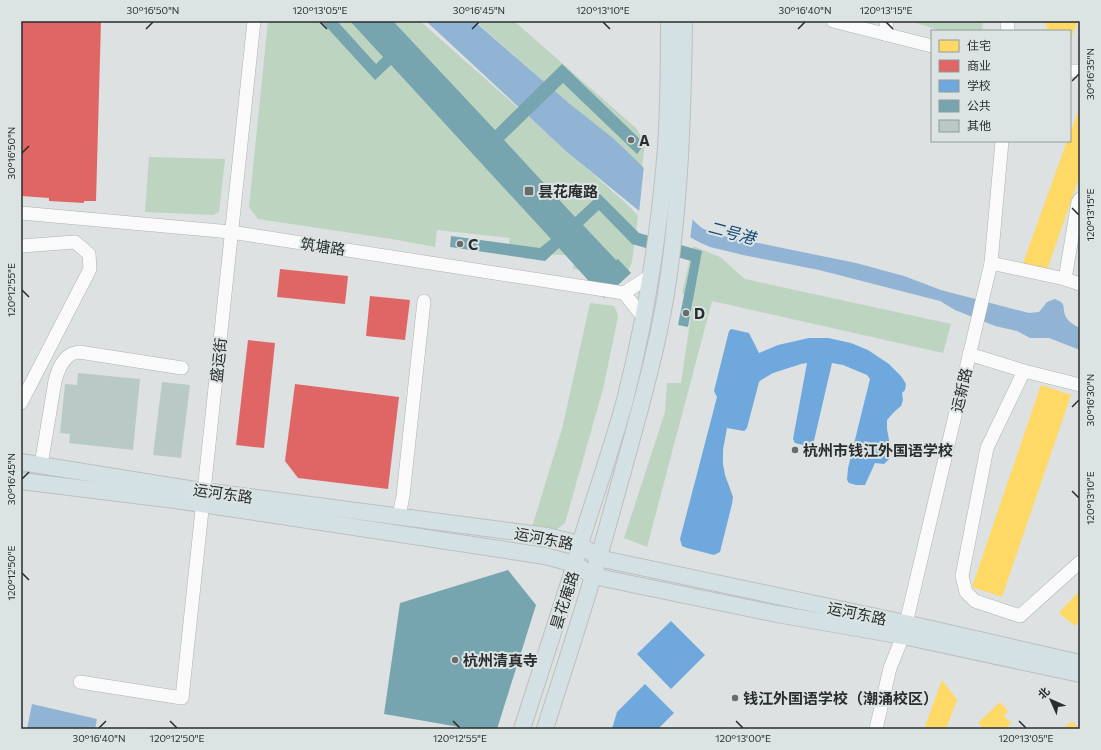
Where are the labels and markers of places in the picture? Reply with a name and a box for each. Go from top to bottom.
place label: A [639,131,650,149]
marker: A [626,135,636,145]
place label: 昙花庵路 [538,182,598,200]
marker: 昙花庵路 [523,185,535,197]
place label: C [468,235,478,253]
marker: C [455,239,465,249]
place label: D [694,304,705,322]
marker: D [681,308,691,318]
place label: 杭州市钱江外国语学校 [803,441,953,459]
marker: 杭州市钱江外国语学校 [790,445,800,455]
place label: 杭州清真寺 [463,651,538,669]
marker: 杭州清真寺 [450,655,460,665]
place label: 钱江外国语学校（潮涌校区） [743,689,938,707]
marker: 钱江外国语学校（潮涌校区） [730,693,740,703]

